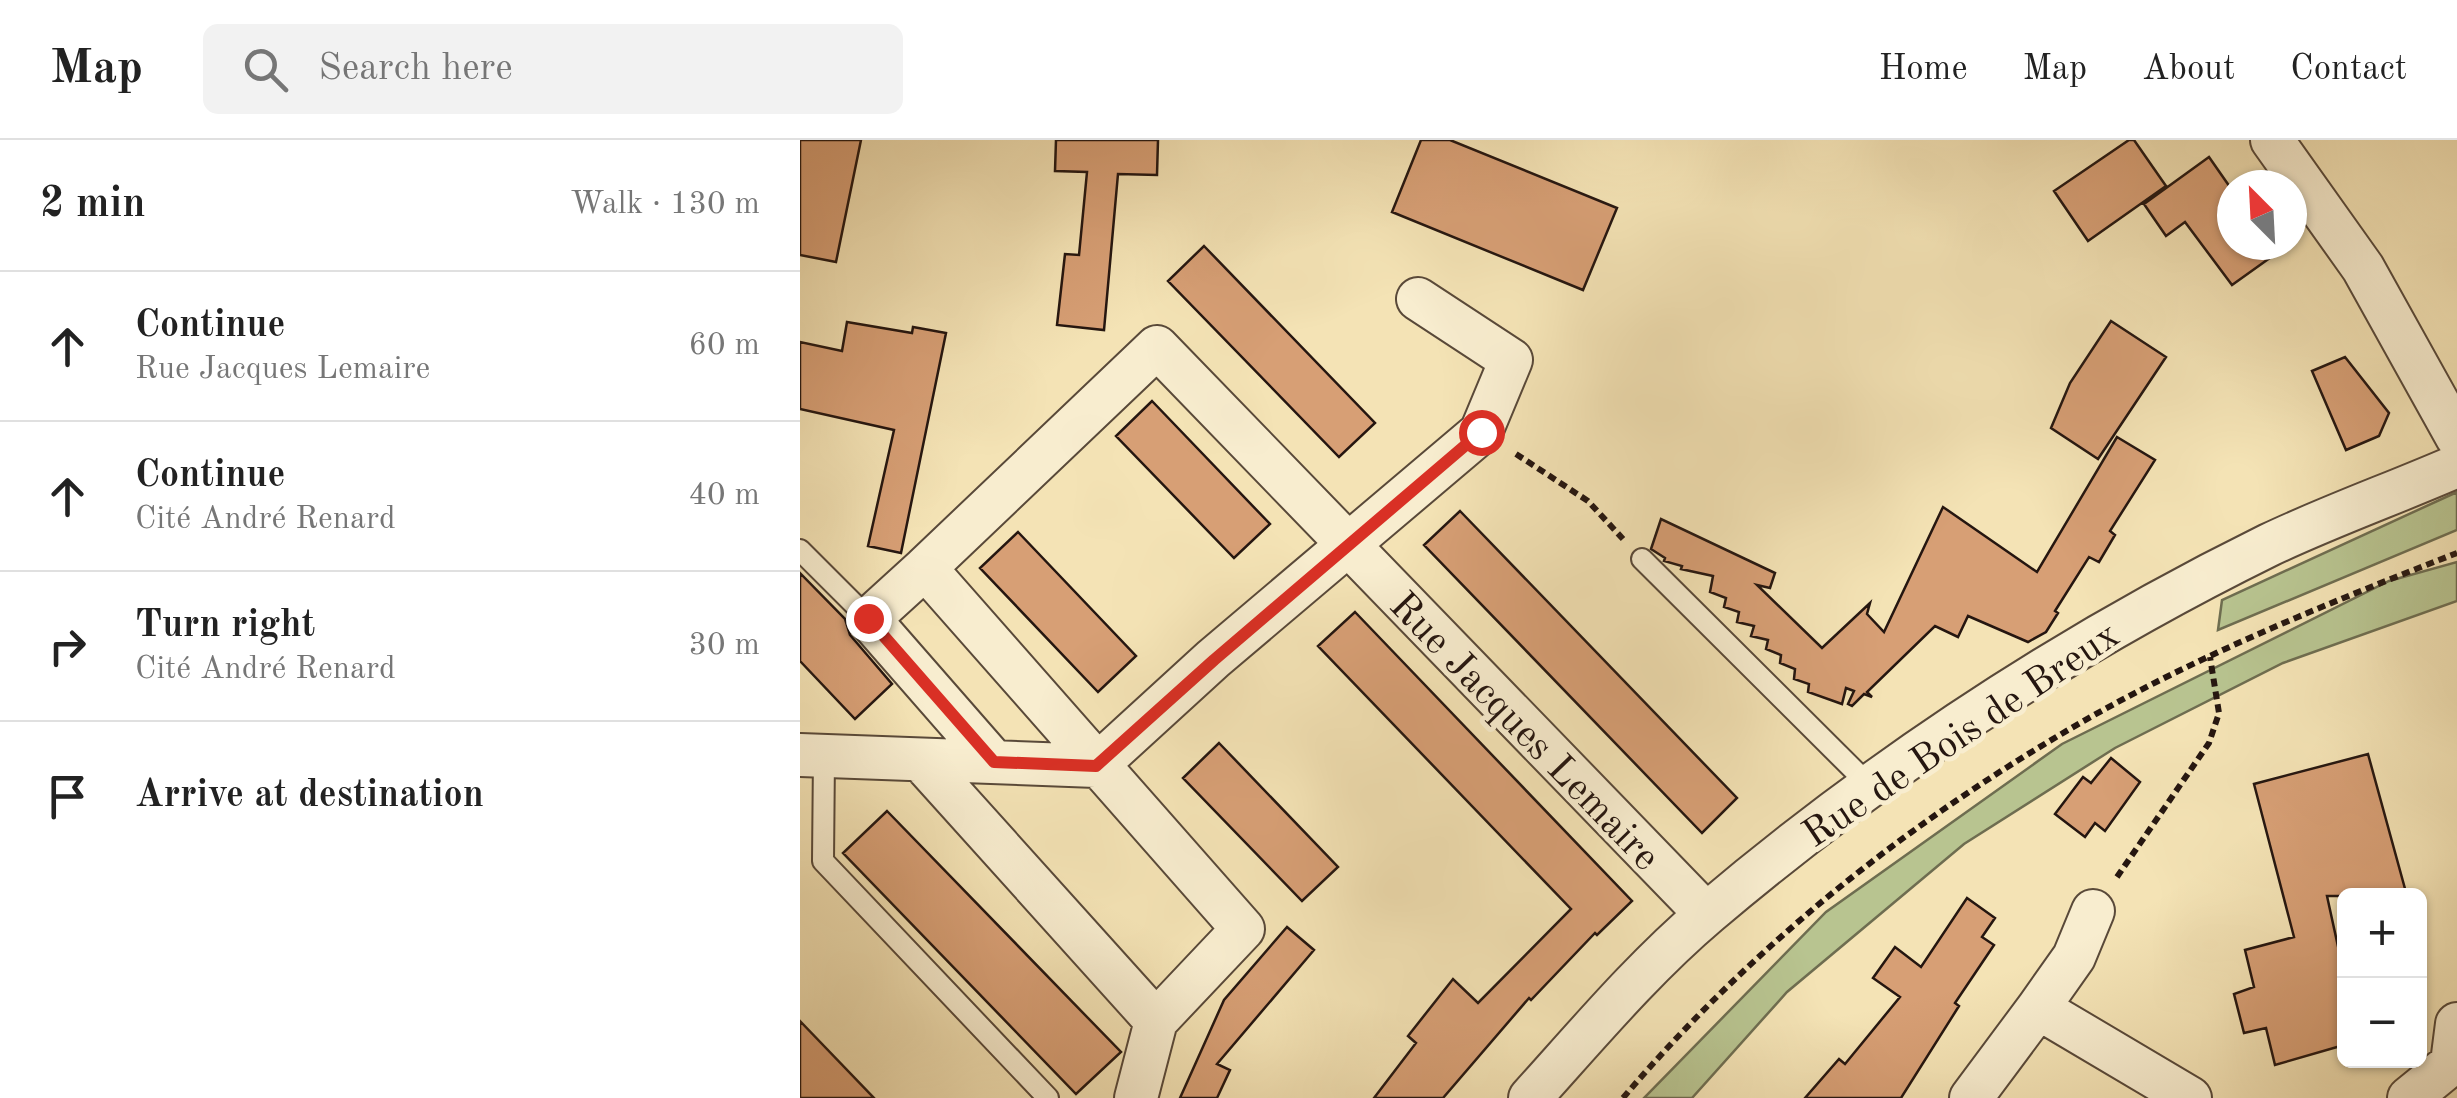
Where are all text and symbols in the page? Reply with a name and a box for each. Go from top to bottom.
search box [203,24,903,114]
icon: search [238,42,293,97]
text: Map [50,45,143,93]
text: Search here [318,50,513,88]
text: Home [1879,52,1968,87]
text: Map [2023,52,2087,87]
text: About [2142,52,2235,87]
text: Contact [2290,52,2407,87]
north arrow [2217,170,2307,260]
text: 2 min [40,184,146,226]
text: Walk · 130 m [570,189,760,221]
text: Continue [135,307,285,345]
icon: ahead [40,319,95,374]
text: 60 m [689,330,760,362]
text: Rue Jacques Lemaire [135,354,430,386]
route start [1459,410,1505,456]
text: Continue [135,457,285,495]
icon: ahead [40,469,95,524]
text: 40 m [689,480,760,512]
text: Cité André Renard [135,504,396,536]
street label: Rue Jacques Lemaire [1381,586,1666,879]
route end [846,596,892,642]
text: Turn right [135,607,315,645]
street label: Rue de Bois de Breux [1797,616,2128,857]
icon: right [40,619,95,674]
text: 30 m [689,630,760,662]
text: Cité André Renard [135,654,396,686]
icon: arrive [40,769,95,824]
text: Arrive at destination [135,777,484,815]
map controls [2337,888,2427,1068]
button: + [2337,888,2427,978]
button: − [2337,978,2427,1068]

